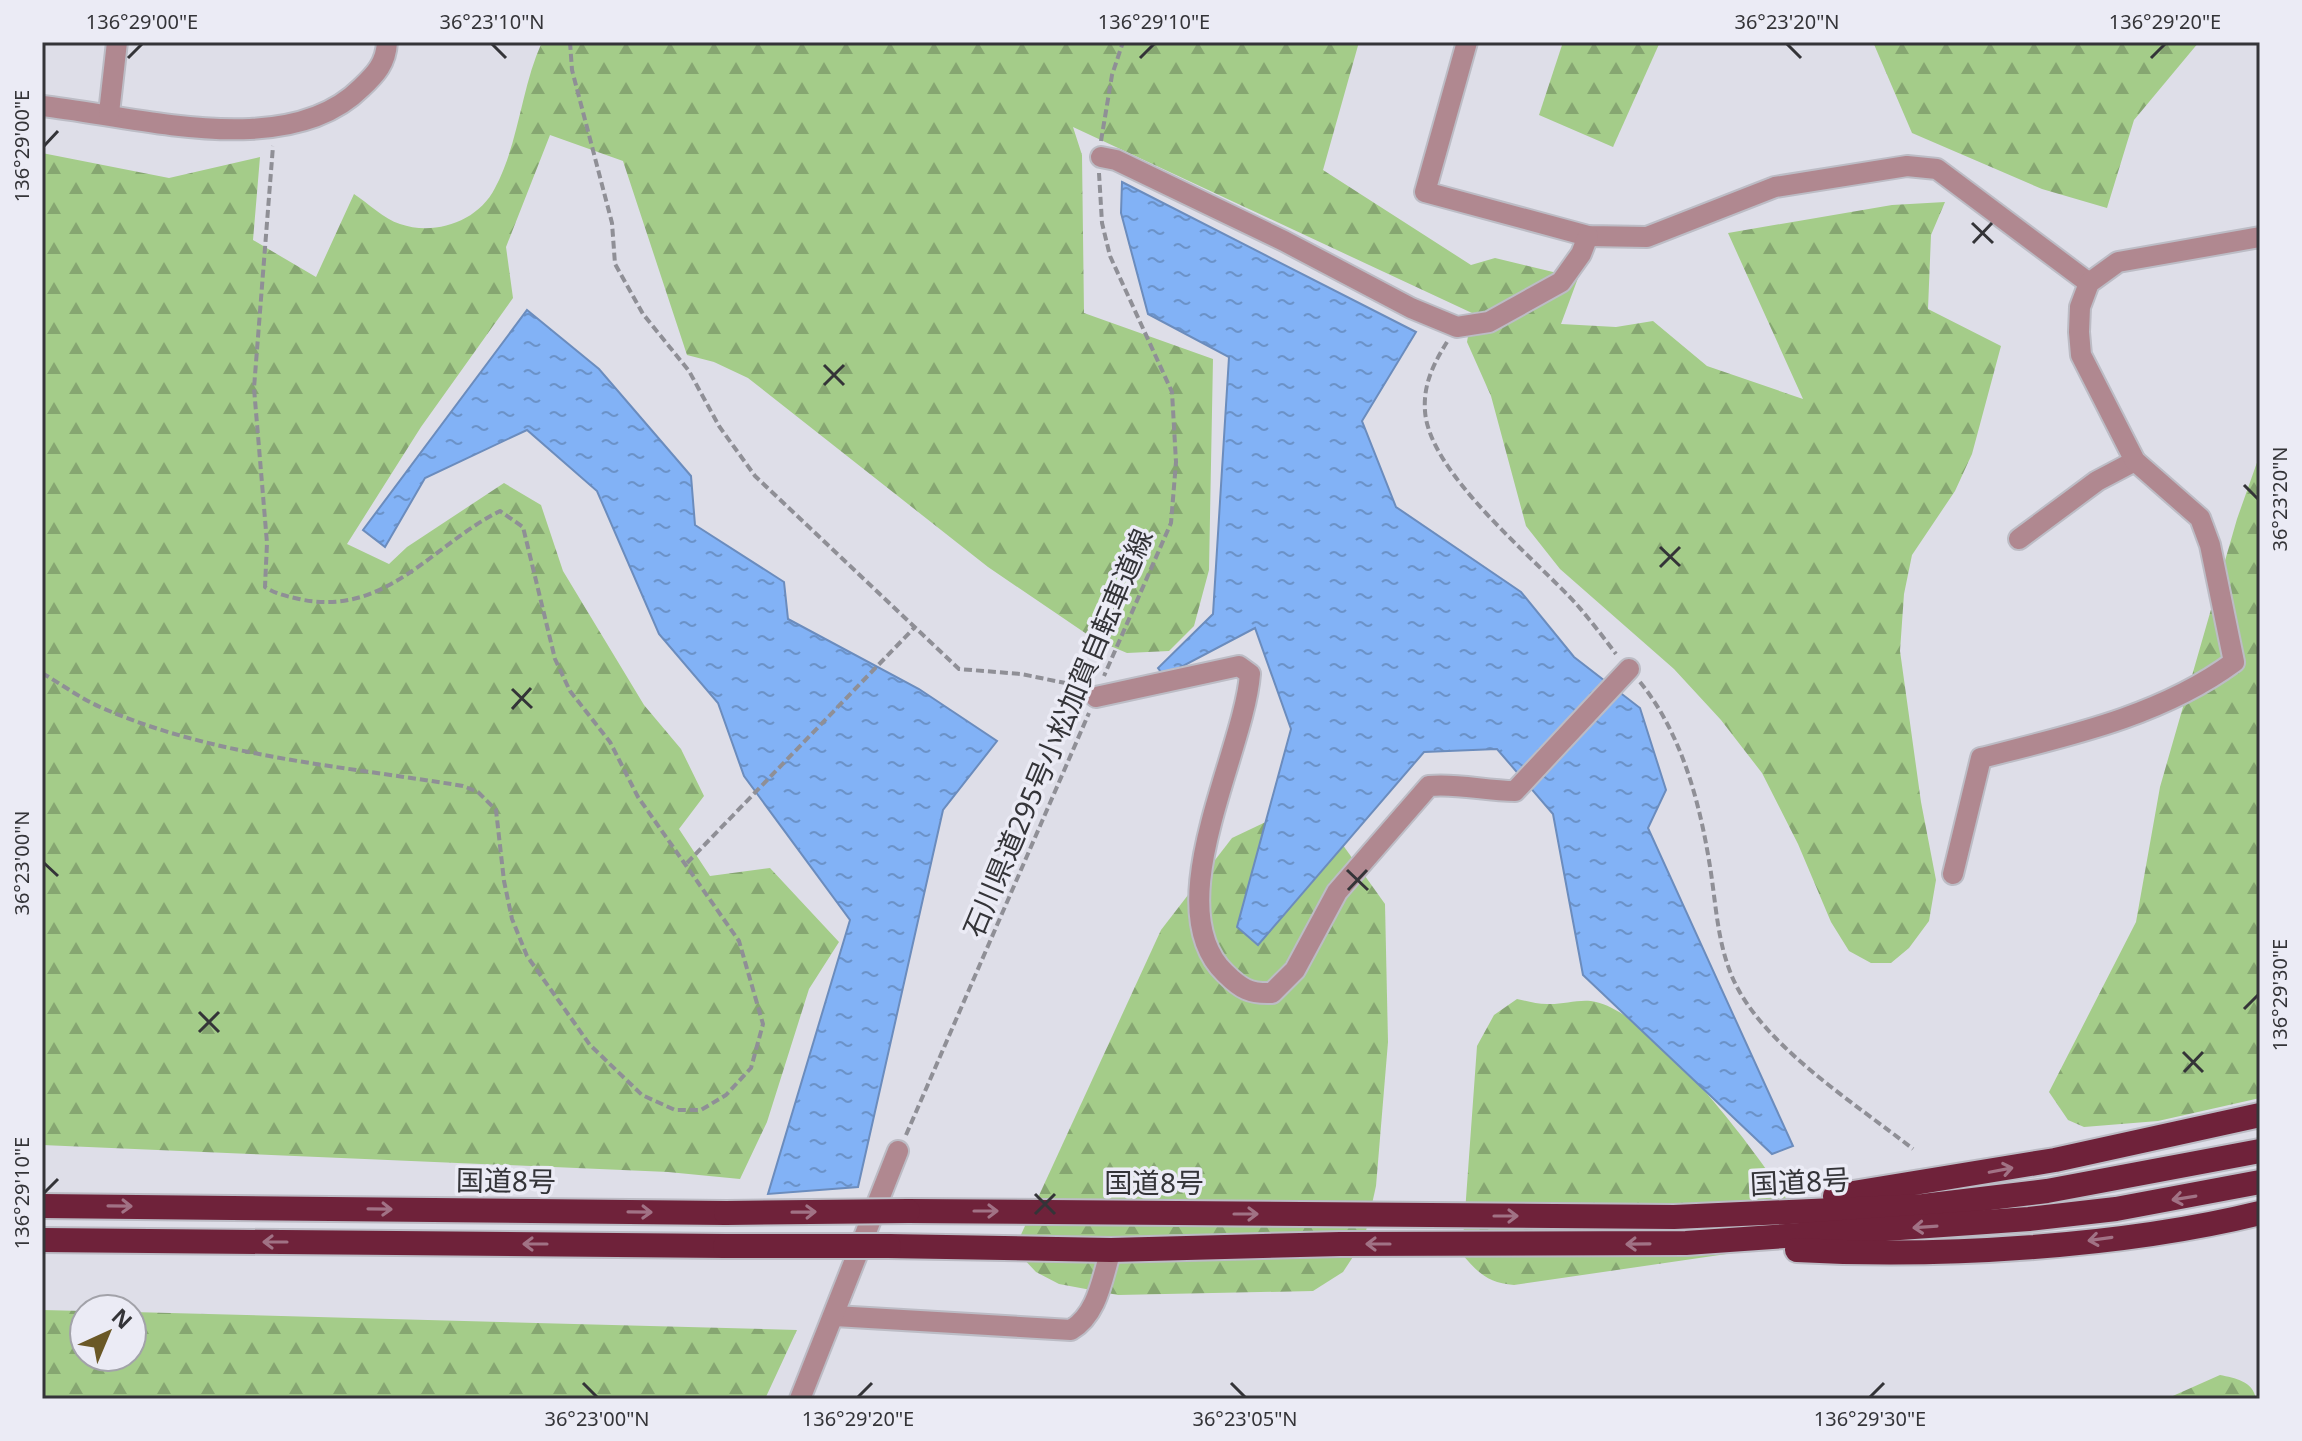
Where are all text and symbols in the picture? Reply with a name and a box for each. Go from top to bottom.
text: 136°29'00"E [86,8,198,35]
text: 36°23'10"N [439,8,545,35]
text: 136°29'10"E [1098,8,1210,35]
text: 36°23'20"N [1734,8,1840,35]
text: 136°29'20"E [2109,8,2221,35]
text: 136°29'00"E [8,90,35,202]
text: 36°23'20"N [2266,446,2293,552]
street label: 石川県道295号小松加賀自転車道線 [954,523,1161,943]
text: 36°23'00"N [8,810,35,916]
text: 136°29'30"E [2266,939,2293,1051]
text: 136°29'10"E [8,1137,35,1249]
street label: 国道8号 [1749,1159,1851,1203]
street label: 国道8号 [456,1160,556,1200]
one-way arrow [1988,1162,2013,1177]
street label: 国道8号 [1104,1163,1204,1201]
one-way arrow [2172,1191,2197,1206]
one-way arrow [106,1199,133,1214]
one-way arrow [366,1201,393,1217]
one-way arrow [626,1204,653,1220]
one-way arrow [790,1204,817,1220]
one-way arrow [972,1204,999,1219]
one-way arrow [1232,1206,1259,1222]
one-way arrow [1492,1208,1519,1224]
one-way arrow [1912,1220,1939,1235]
one-way arrow [2088,1232,2113,1247]
one-way arrow [262,1234,289,1250]
one-way arrow [522,1236,549,1252]
one-way arrow [1365,1236,1392,1252]
one-way arrow [1625,1236,1652,1252]
north arrow [68,1293,148,1373]
text: N [106,1301,139,1335]
text: 36°23'00"N [544,1405,650,1432]
text: 136°29'20"E [802,1405,914,1432]
text: 36°23'05"N [1192,1405,1298,1432]
text: 136°29'30"E [1814,1405,1926,1432]

